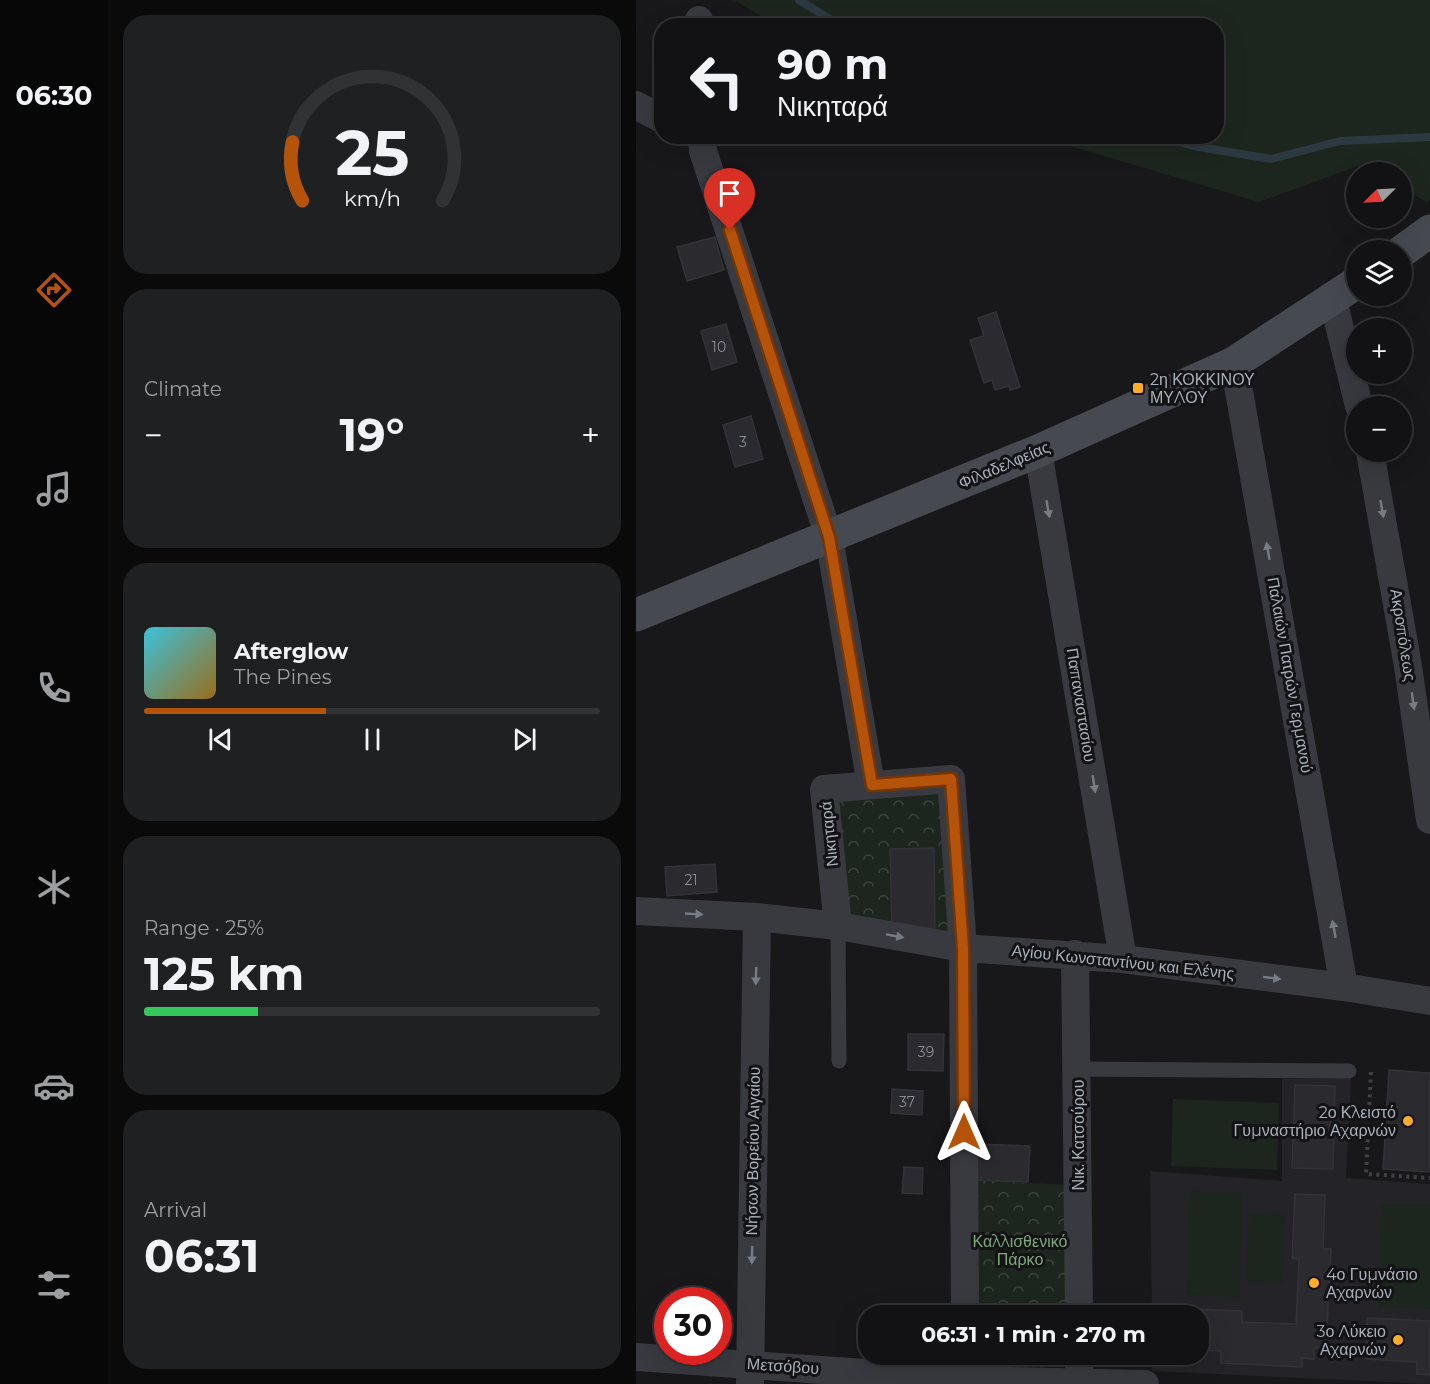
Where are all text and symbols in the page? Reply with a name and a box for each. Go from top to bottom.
text: 90 m [777,38,888,90]
icon: left [678,42,756,120]
text: 06:30 [16,79,92,112]
text: Νικηταρά [777,90,888,123]
text: 25 [335,116,409,192]
north arrow [1346,162,1412,228]
map controls [1346,162,1412,462]
pin [704,168,755,230]
icon: arrive [713,177,746,210]
text: km/h [343,186,401,212]
button: layers [1346,240,1412,306]
icon: directions [33,269,75,311]
button: + [1346,318,1412,384]
house number: 10 [712,338,726,356]
place label: 2η ΚΟΚΚΙΝΟΥ ΜΥΛΟΥ [1150,370,1255,407]
text: Climate [144,377,222,401]
marker: 2η ΚΟΚΚΙΝΟΥ ΜΥΛΟΥ [1131,381,1145,395]
button: − [1346,396,1412,462]
text: 19° [339,407,405,462]
text: − [144,415,163,455]
text: + [581,415,600,455]
house number: 3 [739,433,747,451]
street label: Φιλαδελφείας [956,437,1053,493]
icon: music [33,468,75,510]
one-way arrow [1044,499,1053,518]
one-way arrow [1377,499,1386,518]
one-way arrow [1263,541,1272,560]
street label: Παλαιών Πατρών Γερμανού [1263,576,1317,774]
street label: Ακροπόλεως [1386,588,1420,683]
text: Afterglow [234,638,348,665]
street label: Παπαναστασίου [1063,647,1099,763]
text: The Pines [234,665,331,689]
icon: phone [33,667,75,709]
one-way arrow [1409,692,1418,711]
icon: previous [204,723,237,756]
icon: pause [356,723,389,756]
icon: next [508,723,541,756]
one-way arrow [1090,774,1099,793]
street label: Νικηταρά [816,800,842,868]
icon: climate [33,866,75,908]
house number: 21 [684,871,698,889]
one-way arrow [685,910,704,919]
text: Range · 25% [144,916,264,940]
one-way arrow [1330,920,1339,939]
one-way arrow [886,932,905,941]
street label: Αγίου Κωνσταντίνου και Ελένης [1011,941,1235,983]
text: 125 km [144,946,304,1001]
one-way arrow [751,966,761,985]
one-way arrow [1262,973,1281,982]
house number: 39 [918,1043,934,1061]
icon: car [33,1065,75,1107]
street label: Νήσων Βορείου Αιγαίου [742,1066,764,1236]
street label: Νικ. Κατσούρου [1069,1080,1088,1190]
house number: 37 [899,1093,915,1111]
position arrow [932,1100,996,1164]
place label: 2ο Κλειστό Γυμναστήριο Αχαρνών [1233,1103,1396,1140]
marker: 2ο Κλειστό Γυμναστήριο Αχαρνών [1401,1114,1415,1128]
text: Arrival [144,1198,207,1222]
text: 06:31 [144,1228,259,1283]
park label: Καλλισθενικό Πάρκο [973,1232,1067,1269]
one-way arrow [747,1245,757,1264]
icon: filters [33,1264,75,1306]
place label: 4ο Γυμνάσιο Αχαρνών [1326,1265,1418,1302]
marker: 4ο Γυμνάσιο Αχαρνών [1307,1276,1321,1290]
speed limit sign: 30 [654,1287,732,1365]
text: 06:31 · 1 min · 270 m [921,1321,1146,1348]
place label: 3ο Λύκειο Αχαρνών [1316,1322,1386,1359]
marker: 3ο Λύκειο Αχαρνών [1391,1333,1405,1347]
street label: Μετσόβου [746,1354,820,1378]

